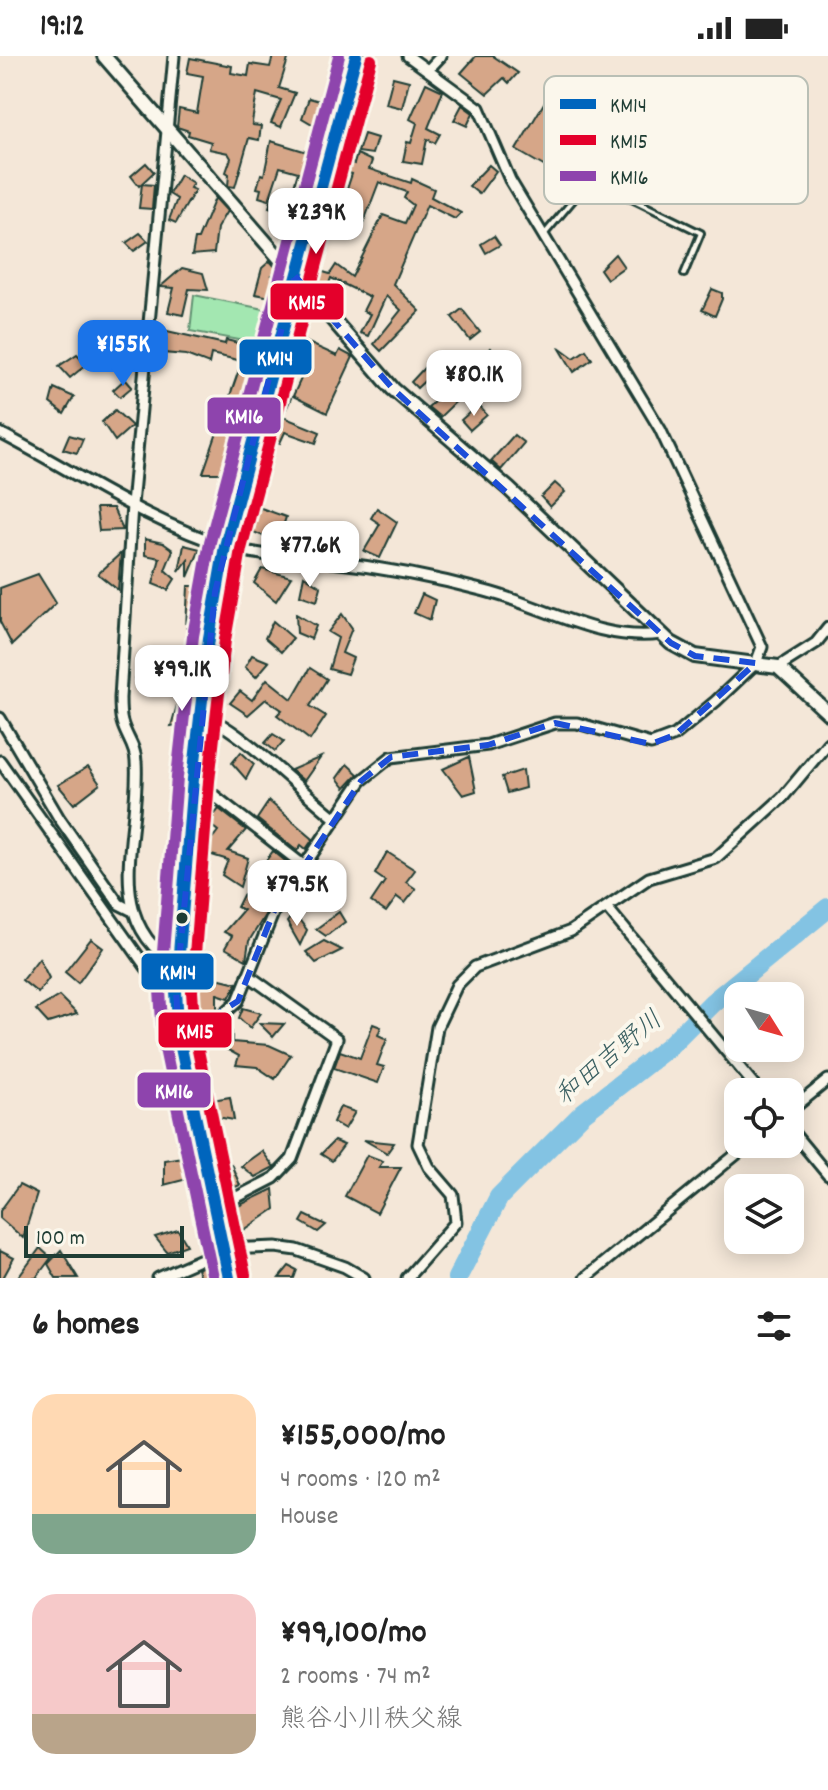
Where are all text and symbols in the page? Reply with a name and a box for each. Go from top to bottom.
text: 19:12 [40,7,85,50]
legend [544,76,808,204]
text: KM14 [610,92,647,123]
text: KM15 [610,128,648,159]
text: KM16 [610,164,649,195]
pin: ¥239K [260,188,372,256]
text: ¥239K [286,195,346,232]
line badge: KM15 [269,282,345,321]
text: KM15 [288,289,326,320]
pin: ¥155K [67,320,179,388]
text: ¥155K [96,327,150,364]
line badge: KM14 [238,338,313,376]
text: KM14 [256,345,294,376]
pin: ¥80.1K [409,350,539,418]
text: ¥80.1K [444,357,504,394]
line badge: KM16 [206,396,282,435]
text: KM16 [225,403,264,434]
pin: ¥77.6K [245,521,375,589]
text: ¥77.6K [279,528,341,565]
pin: ¥99.1K [117,645,247,713]
text: ¥99.1K [153,652,211,689]
pin: ¥79.5K [232,860,362,928]
text: ¥79.5K [266,867,328,904]
unlabelled marker [174,910,190,926]
line badge: KM14 [140,952,215,991]
text: KM14 [159,959,197,990]
north arrow [724,982,804,1062]
map controls [724,982,804,1254]
water label: 和田吉野川 [548,1003,672,1115]
line badge: KM15 [157,1011,233,1049]
text: KM15 [176,1018,214,1049]
line badge: KM16 [136,1071,212,1109]
text: KM16 [155,1078,194,1109]
button: locate [724,1078,804,1158]
button: layers [724,1174,804,1254]
scale bar [24,1222,184,1258]
text: 100 m [36,1224,85,1255]
text: 6 homes [32,1302,140,1351]
icon: filters [752,1304,796,1348]
text: ¥155,000/mo [280,1413,446,1462]
icon: home [96,1426,192,1522]
text: 4 rooms · 120 m² [280,1462,441,1499]
text: House [280,1499,338,1536]
text: ¥99,100/mo [280,1610,427,1659]
icon: home [96,1626,192,1722]
text: 2 rooms · 74 m² [280,1659,431,1696]
text: 熊谷小川秩父線 [280,1702,462,1739]

